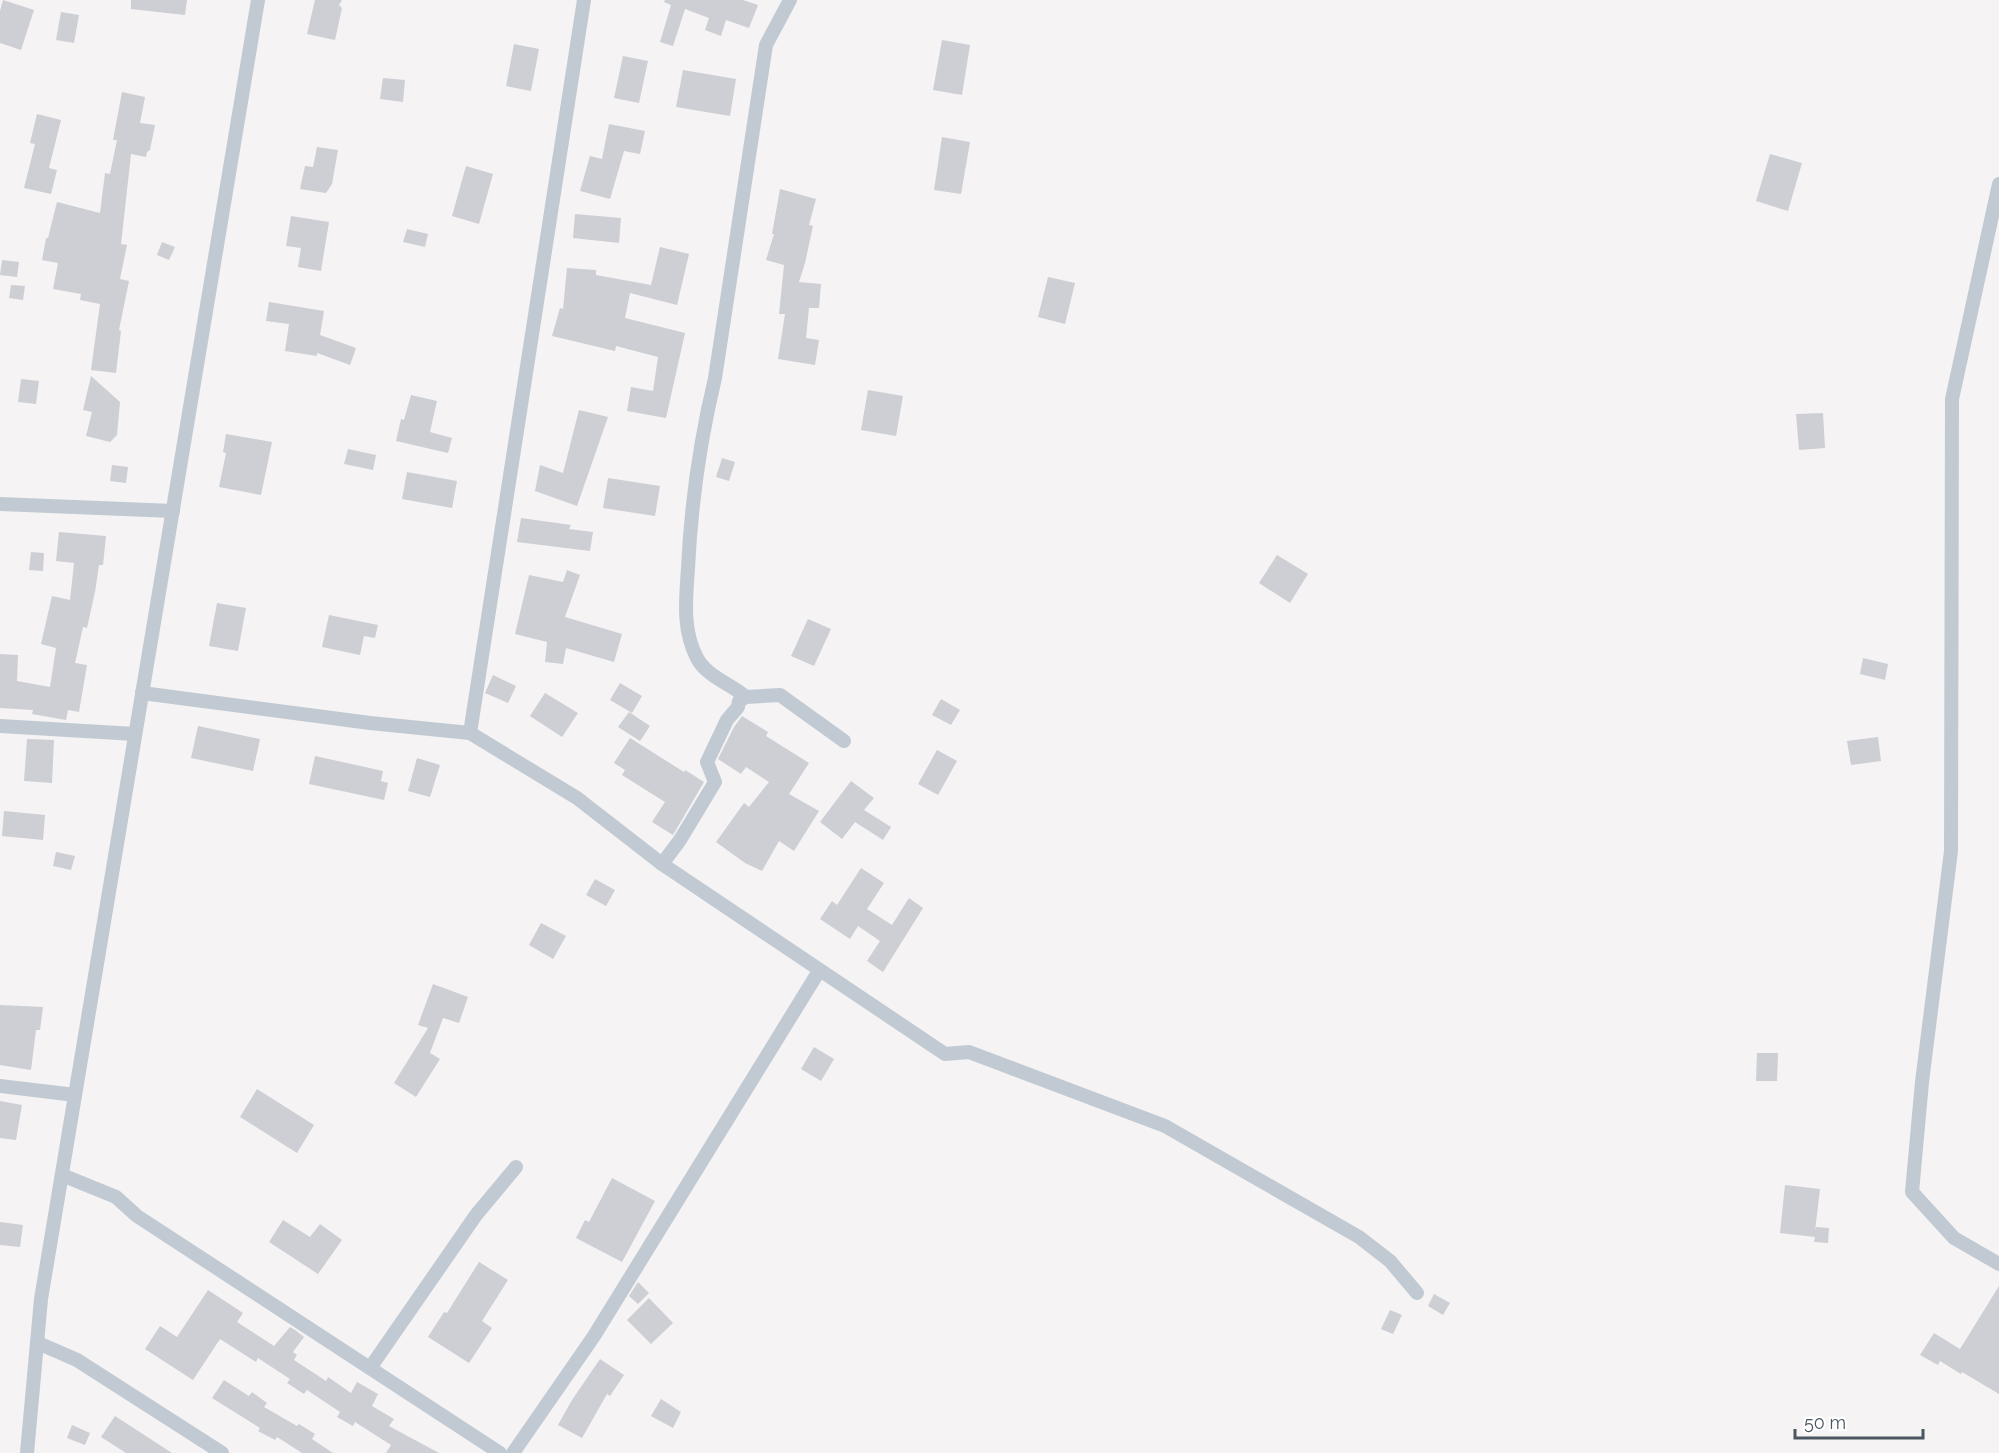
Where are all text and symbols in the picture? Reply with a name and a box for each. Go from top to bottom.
scale bar [1795,1402,1922,1440]
text: 50 m [1804,1412,1846,1433]

